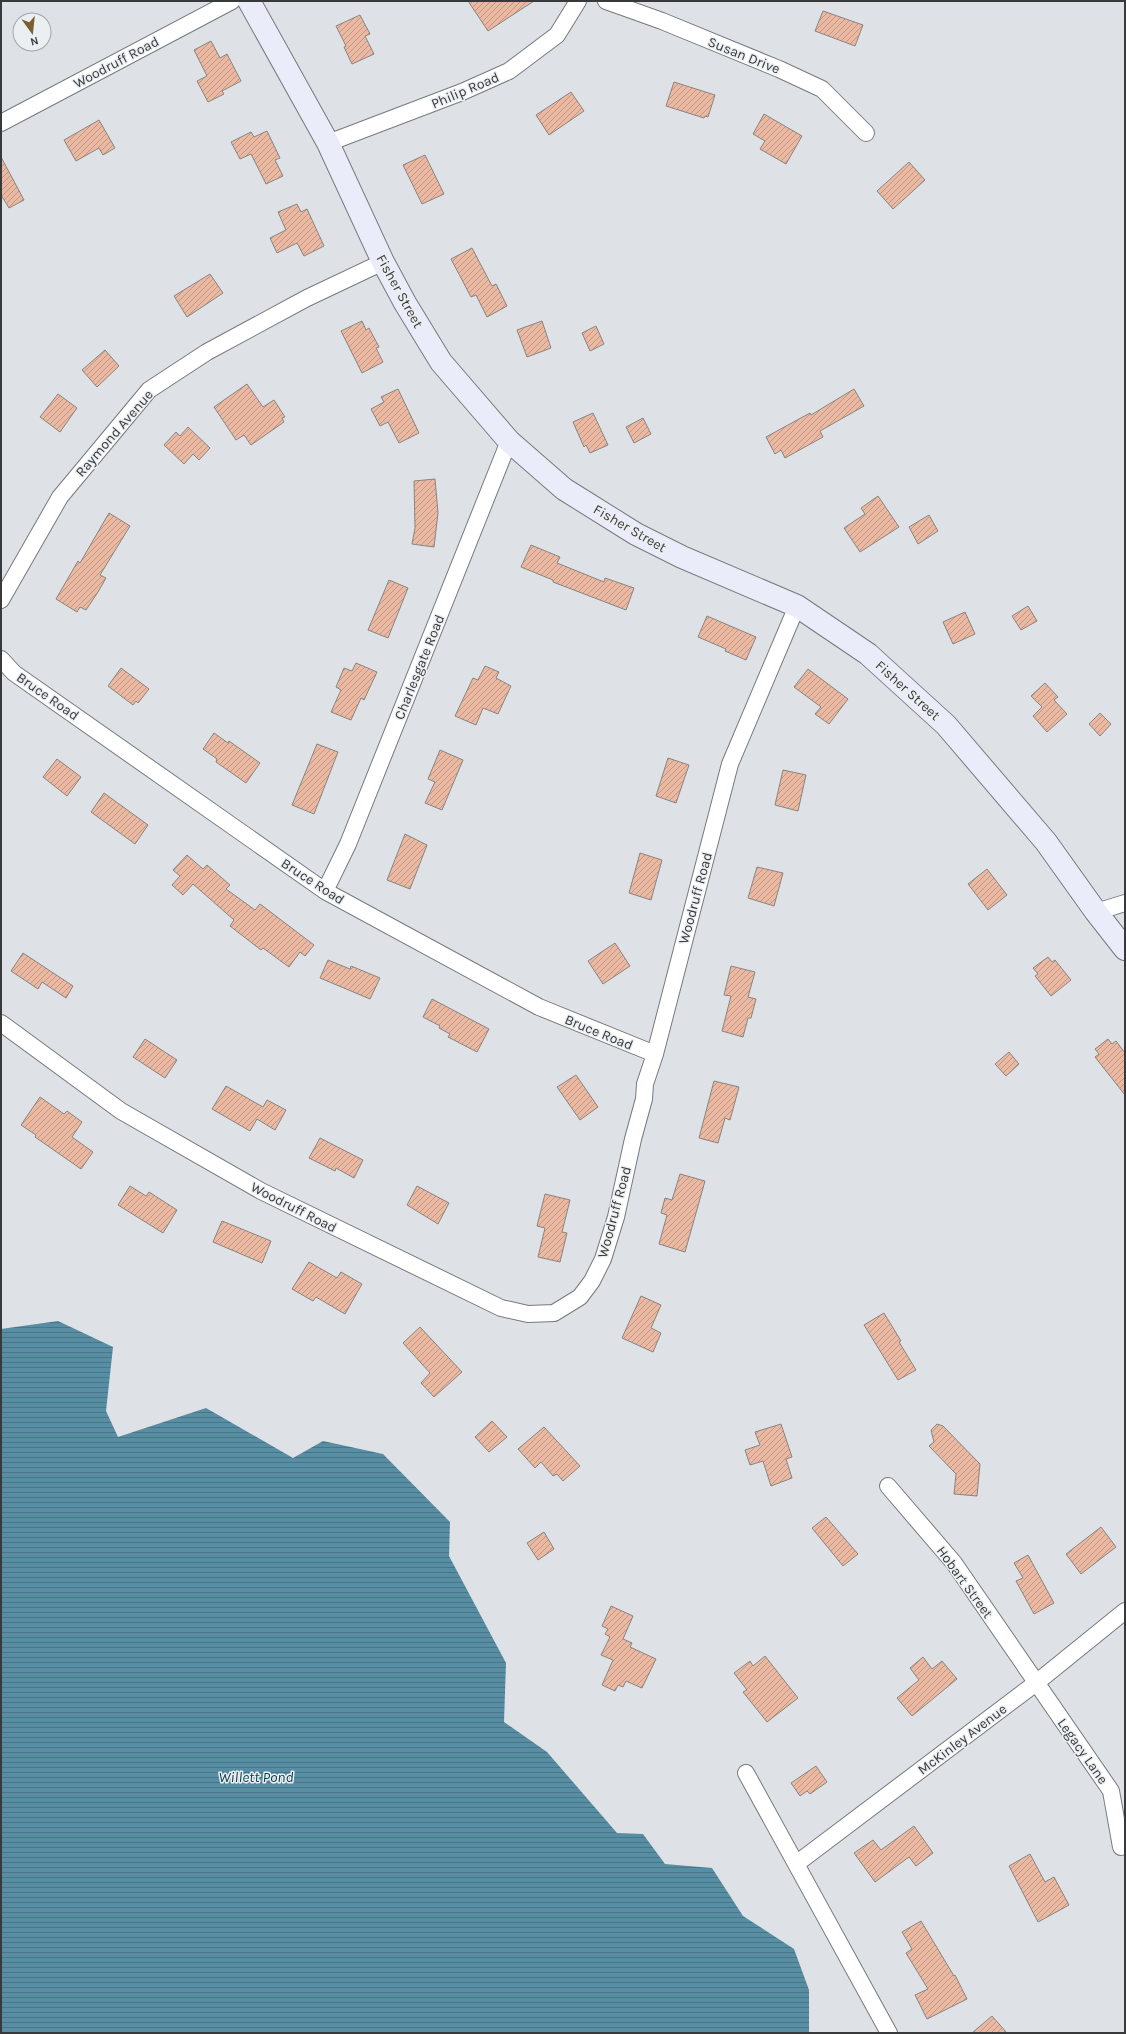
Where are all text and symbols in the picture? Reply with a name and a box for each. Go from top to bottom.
north arrow [12,12,52,52]
street label: Woodruff Road [71,33,162,92]
street label: Susan Drive [705,33,782,78]
text: N [29,34,40,48]
street label: Philip Road [429,69,502,112]
street label: Fisher Street [372,252,427,331]
street label: Raymond Avenue [72,386,157,480]
street label: Fisher Street [590,501,669,556]
street label: Charlesgate Road [391,612,448,722]
street label: Fisher Street [872,657,944,724]
street label: Bruce Road [13,669,82,724]
street label: Woodruff Road [675,850,716,946]
street label: Bruce Road [278,855,348,908]
street label: Bruce Road [562,1011,635,1054]
street label: Woodruff Road [594,1164,635,1260]
street label: Woodruff Road [248,1178,340,1236]
street label: Hobart Street [933,1543,996,1622]
street label: McKinley Avenue [914,1700,1010,1778]
street label: Legacy Lane [1054,1715,1111,1787]
water label: Willett Pond [219,1768,293,1786]

